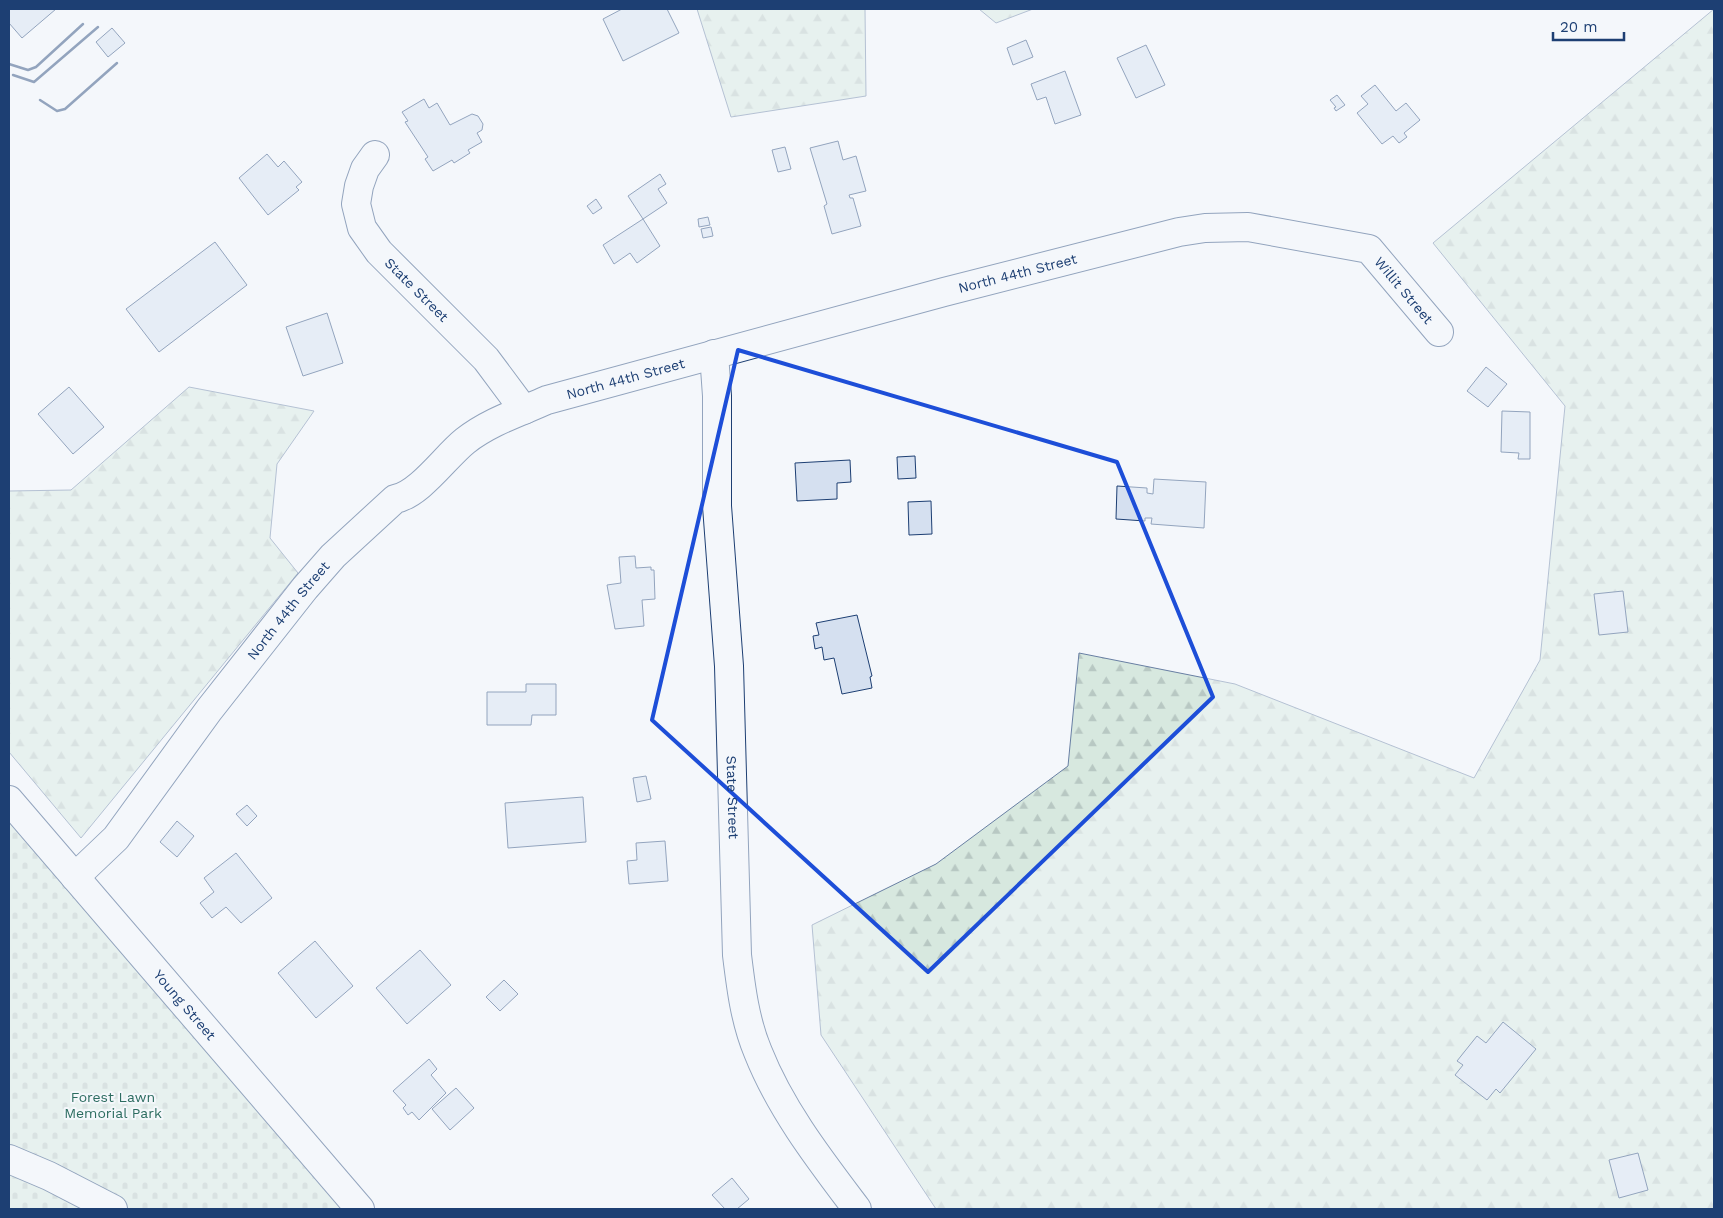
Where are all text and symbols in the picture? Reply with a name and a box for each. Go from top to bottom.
scale bar [1553,10,1624,42]
text: 20 m [1560,18,1598,36]
street label: North 44th Street [957,250,1079,296]
street label: Willit Street [1371,254,1437,327]
street label: State Street [382,255,452,325]
street label: North 44th Street [565,355,687,402]
street label: North 44th Street [244,558,333,663]
street label: State Street [723,755,742,839]
street label: Young Street [150,967,219,1043]
park label: Forest Lawn Memorial Park [64,1089,162,1121]

